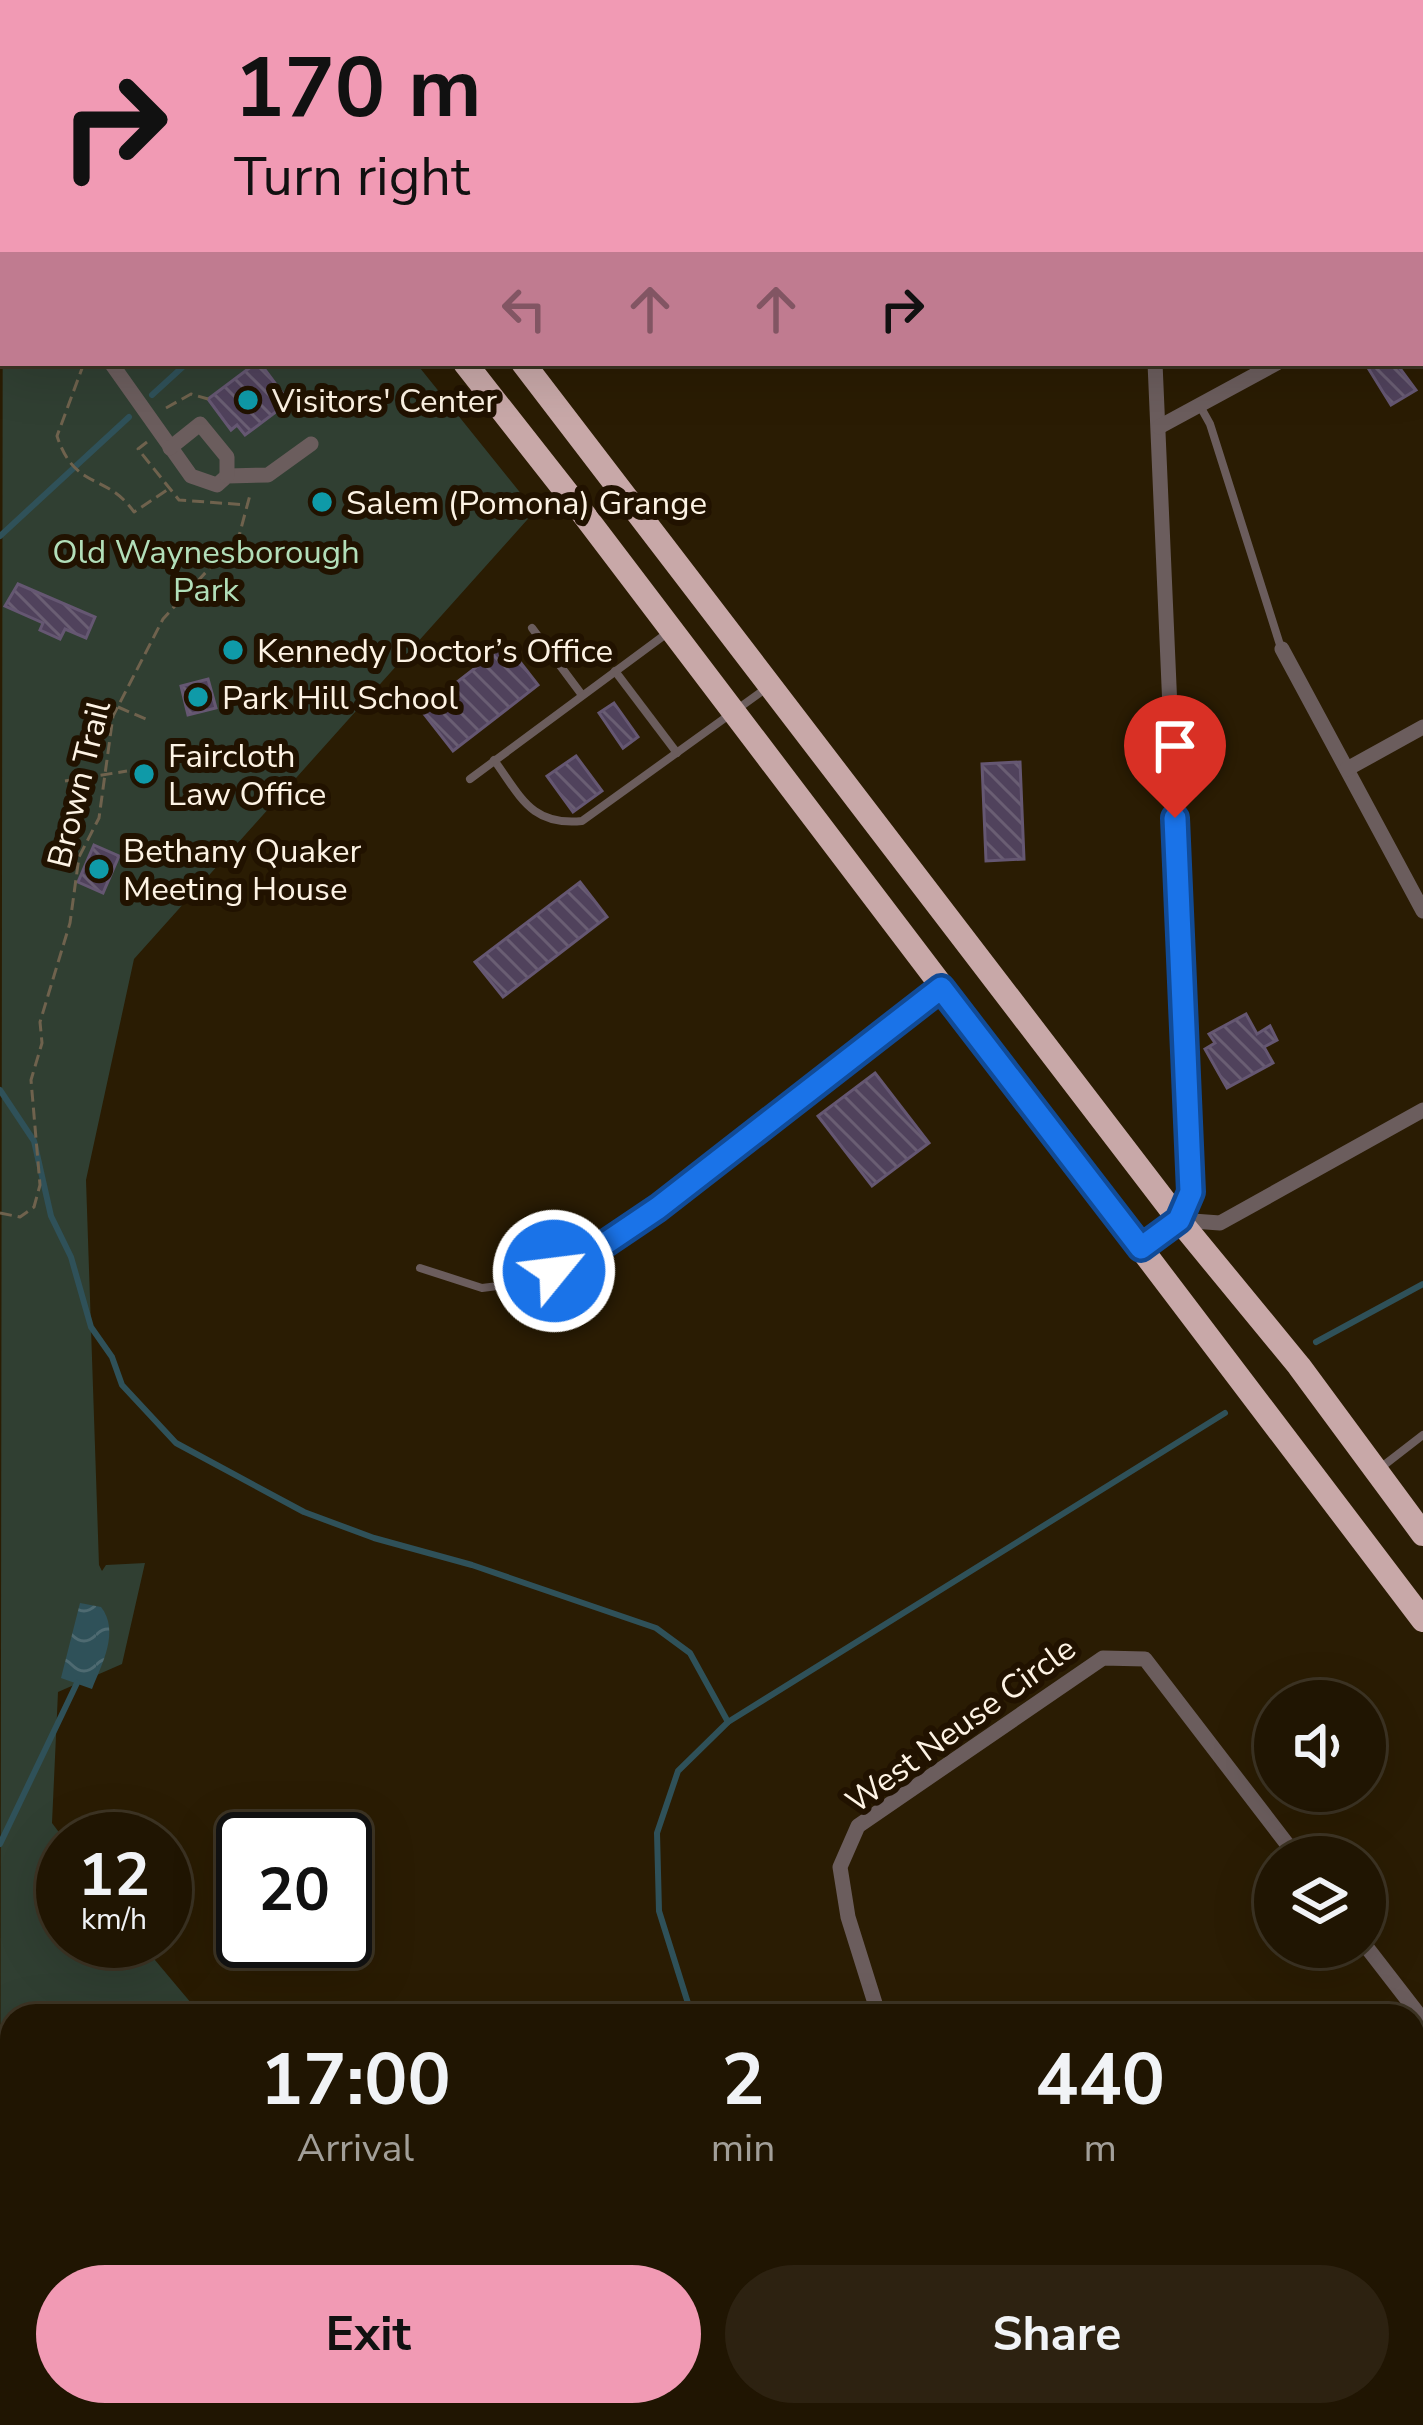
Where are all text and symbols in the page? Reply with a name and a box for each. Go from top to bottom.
text: 170 m [234,31,482,146]
icon: right [36,48,192,204]
text: Turn right [234,140,470,214]
icon: left [491,276,557,342]
icon: ahead [617,276,683,342]
icon: ahead [743,276,809,342]
icon: right [869,276,935,342]
place label: Visitors' Center [271,379,497,424]
marker: Visitors' Center [235,387,261,413]
place label: Salem (Pomona) Grange [346,481,707,526]
marker: Salem (Pomona) Grange [309,489,335,515]
park label: Old Waynesborough Park [52,530,360,613]
place label: Kennedy Doctor’s Office [257,629,613,674]
marker: Kennedy Doctor’s Office [220,637,246,663]
place label: Park Hill School [222,676,458,721]
marker: Park Hill School [185,684,211,710]
pin [1124,695,1226,818]
street label: Brown Trail [37,696,122,873]
icon: arrive [1142,713,1208,779]
place label: Faircloth Law Office [168,734,326,817]
marker: Faircloth Law Office [131,761,157,787]
place label: Bethany Quaker Meeting House [123,829,362,912]
marker: Bethany Quaker Meeting House [86,856,112,882]
position arrow [491,1208,617,1334]
street label: West Neuse Circle [837,1626,1085,1824]
map controls [1254,1680,1386,1968]
button: sound [1254,1680,1386,1812]
speed limit sign: 20 [216,1812,372,1968]
text: 12 [78,1834,150,1916]
button: layers [1254,1836,1386,1968]
text: km/h [81,1899,147,1940]
text: 17:00 [260,2031,451,2129]
text: 2 [721,2031,765,2129]
text: 440 [1035,2031,1165,2129]
text: Arrival [297,2122,414,2175]
text: min [711,2122,775,2175]
text: m [1083,2122,1117,2175]
button: Exit [36,2265,701,2403]
button: Share [725,2265,1389,2403]

